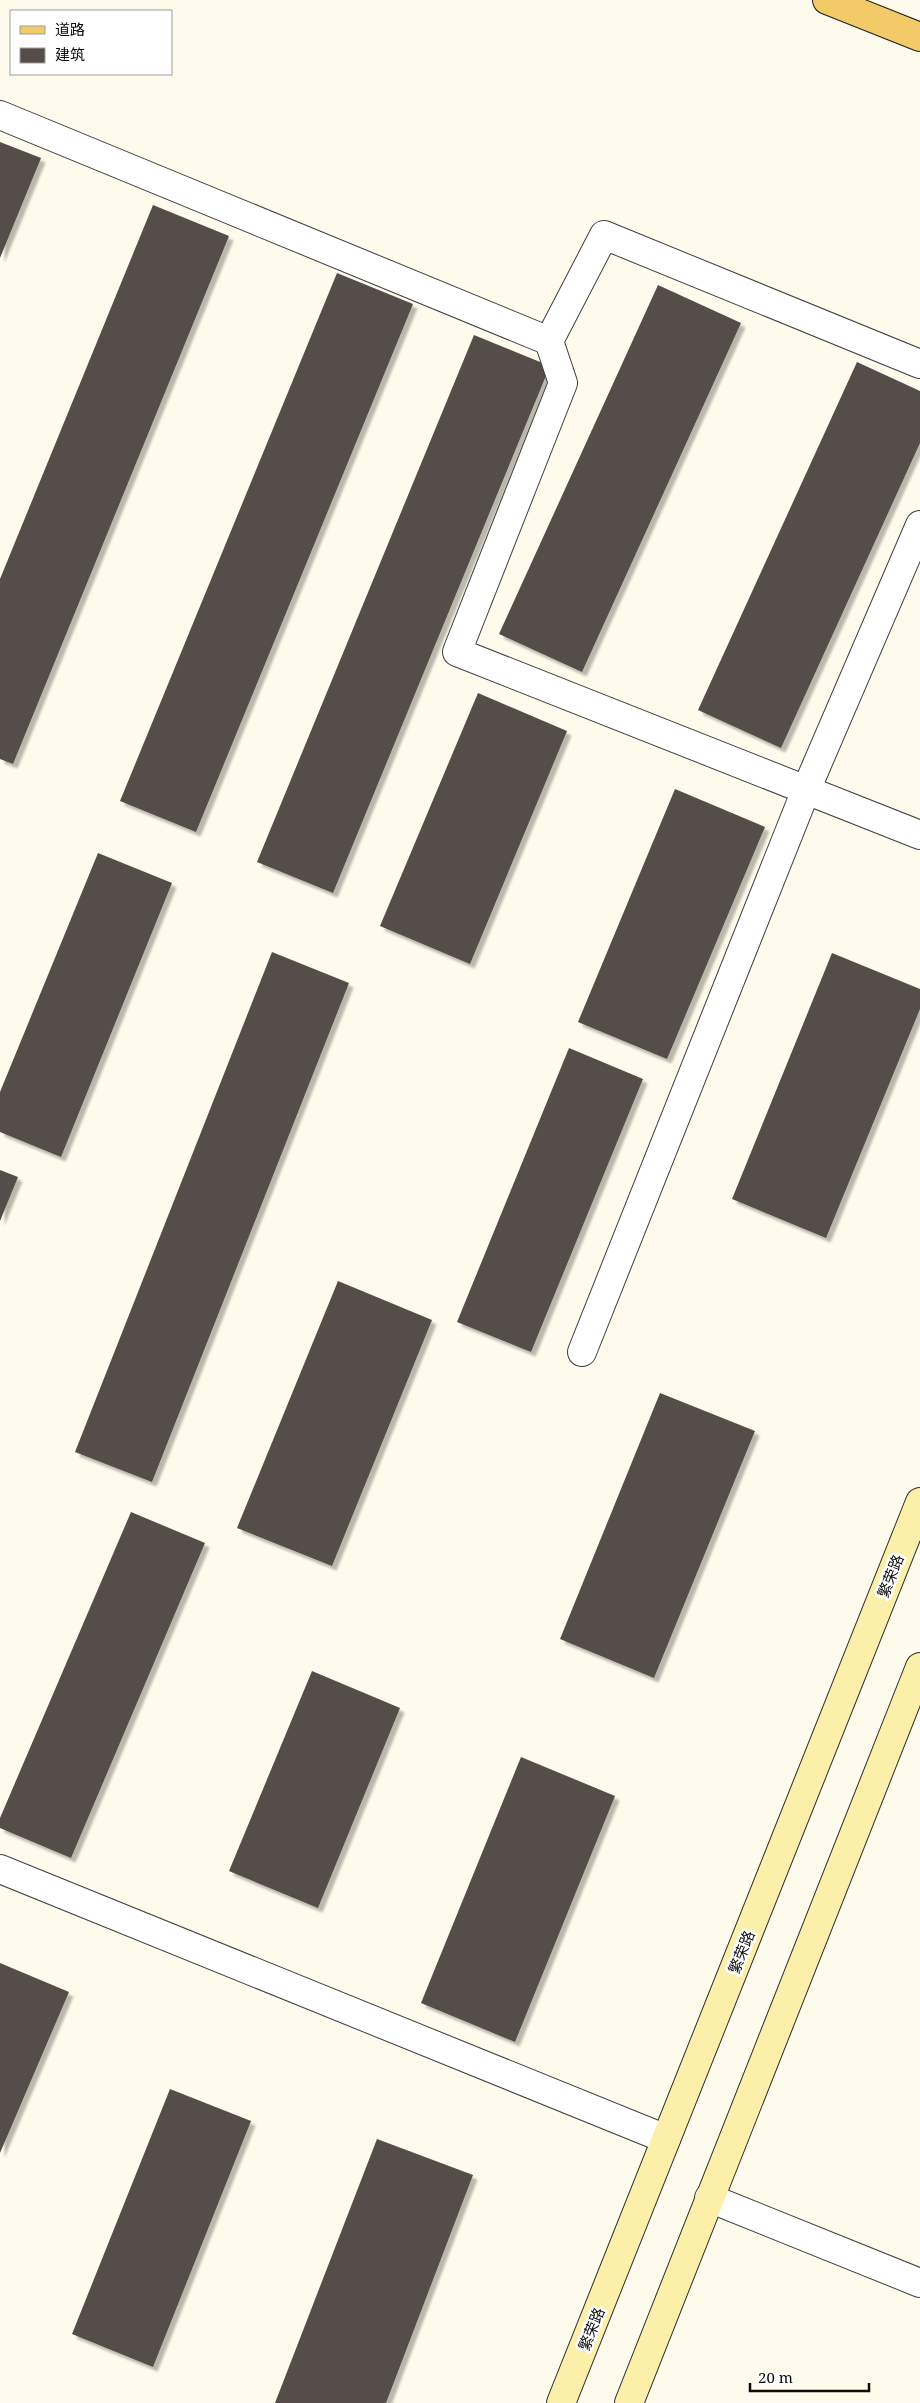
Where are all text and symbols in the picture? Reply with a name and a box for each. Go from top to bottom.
legend [10,10,172,75]
text: 道路 [55,19,85,39]
text: 建筑 [55,44,85,64]
street label: 繁荣路 [872,1551,908,1601]
street label: 繁荣路 [723,1927,759,1977]
street label: 繁荣路 [573,2304,609,2354]
scale bar [750,2360,869,2392]
text: 20 m [758,2367,793,2387]

